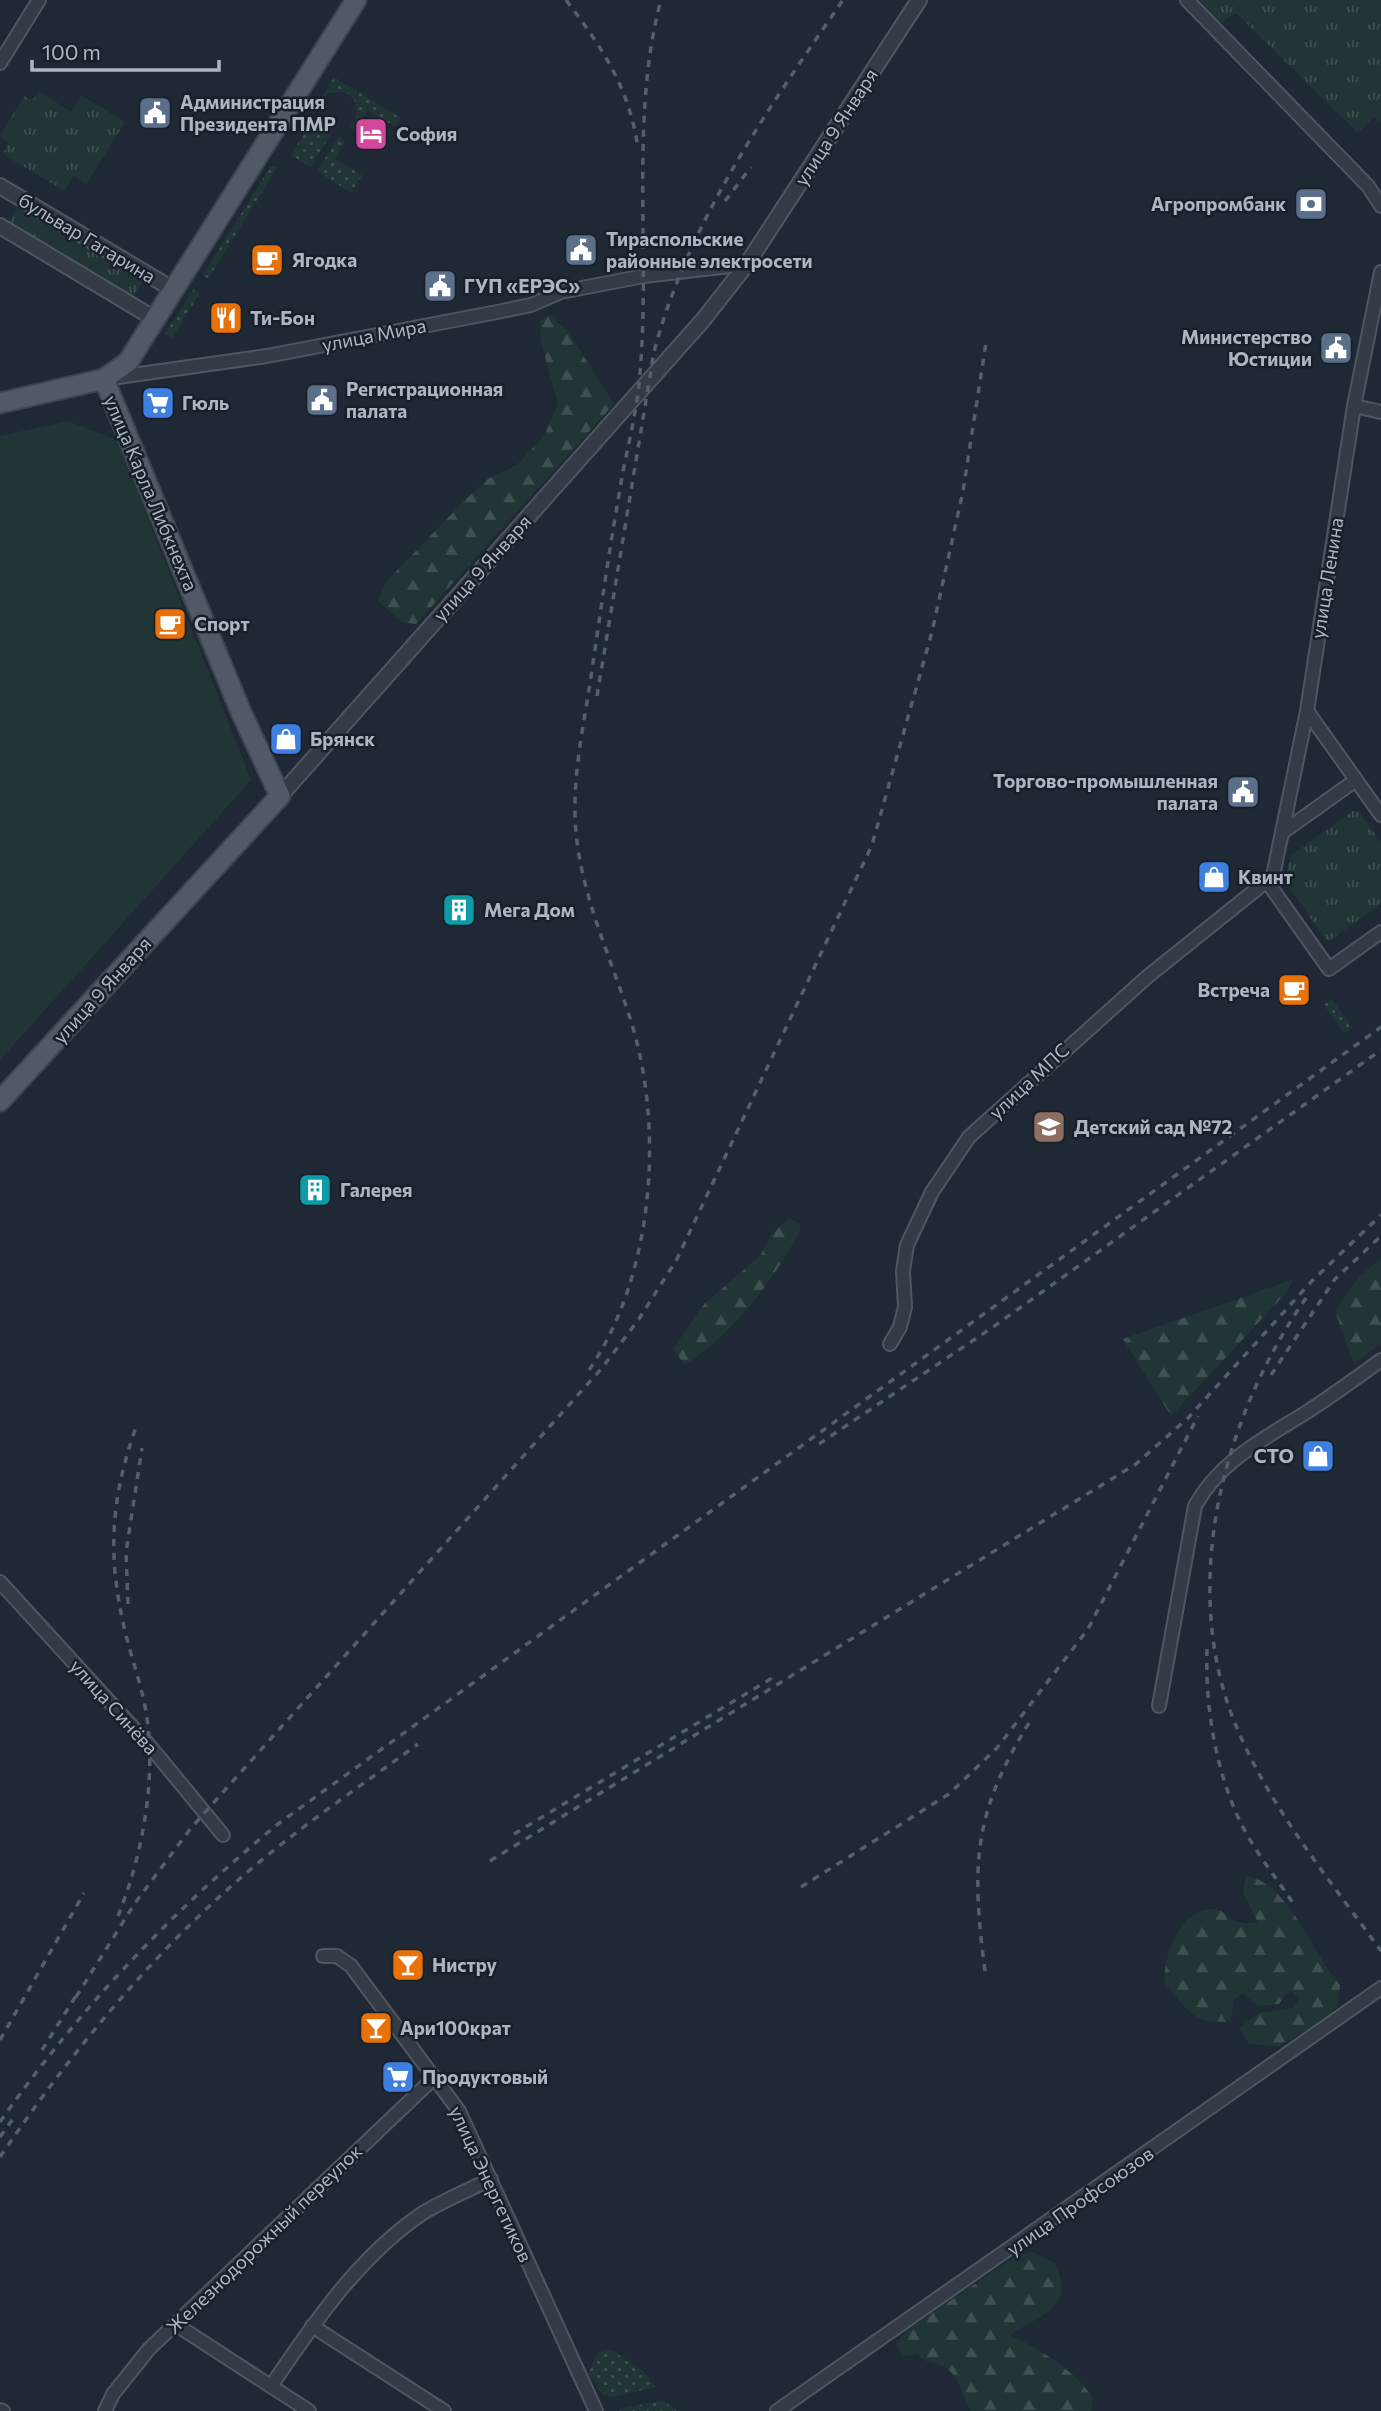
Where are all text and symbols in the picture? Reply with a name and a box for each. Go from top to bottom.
scale bar [32,28,219,72]
text: 100 m [42,39,101,64]
street label: улица 9 Января [789,64,882,190]
place label: Администрация Президента ПМР [180,90,336,135]
public building icon: Администрация Президента ПМР [136,94,174,132]
hotel icon: София [352,115,390,153]
place label: София [396,122,457,145]
bank icon: Агропромбанк [1292,185,1330,223]
street label: бульвар Гагарина [15,188,160,288]
place label: Агропромбанк [1151,192,1286,215]
place label: Тираспольские районные электросети [606,227,813,272]
public building icon: Тираспольские районные электросети [562,231,600,269]
cafe icon: Ягодка [248,241,286,279]
place label: Ягодка [292,248,357,271]
public building icon: ГУП «ЕРЭС» [421,267,459,305]
place label: ГУП «ЕРЭС» [464,274,580,297]
restaurant icon: Ти-Бон [207,299,245,337]
place label: Ти-Бон [250,306,315,329]
street label: улица Мира [320,313,428,356]
place label: Министерство Юстиции [1181,325,1312,370]
public building icon: Министерство Юстиции [1317,329,1355,367]
place label: Регистрационная палата [346,377,503,422]
public building icon: Регистрационная палата [303,381,341,419]
supermarket icon: Гюль [139,384,177,422]
street label: улица Карла Либкнехта [100,391,203,594]
place label: Гюль [182,391,229,414]
street label: улица 9 Января [428,510,535,626]
street label: улица Ленина [1306,516,1347,640]
cafe icon: Спорт [151,605,189,643]
place label: Спорт [194,612,250,635]
shop icon: Брянск [267,720,305,758]
place label: Брянск [310,727,375,750]
place label: Торгово-промышленная палата [993,769,1218,814]
public building icon: Торгово-промышленная палата [1224,773,1262,811]
shop icon: Квинт [1195,858,1233,896]
place label: Квинт [1238,865,1293,888]
building icon: Мега Дом [440,891,478,929]
place label: Мега Дом [484,898,575,921]
street label: улица 9 Января [48,932,155,1048]
cafe icon: Встреча [1275,971,1313,1009]
place label: Встреча [1197,978,1270,1001]
street label: улица МПС [984,1038,1073,1123]
school or university icon: Детский сад №72 [1030,1108,1068,1146]
place label: Детский сад №72 [1074,1115,1232,1138]
building icon: Галерея [296,1171,334,1209]
place label: Галерея [340,1178,413,1201]
shop icon: СТО [1299,1437,1337,1475]
place label: СТО [1254,1444,1294,1467]
street label: улица Синёва [66,1654,163,1759]
bar icon: Нистру [389,1946,427,1984]
place label: Нистру [432,1953,498,1976]
bar icon: Ари100крат [357,2009,395,2047]
place label: Ари100крат [400,2016,511,2039]
supermarket icon: Продуктовый [379,2058,417,2096]
place label: Продуктовый [422,2065,548,2088]
street label: улица Энергетиков [445,2102,538,2266]
street label: Железнодорожный переулок [161,2139,366,2338]
street label: улица Профсоюзов [1002,2141,1158,2260]

